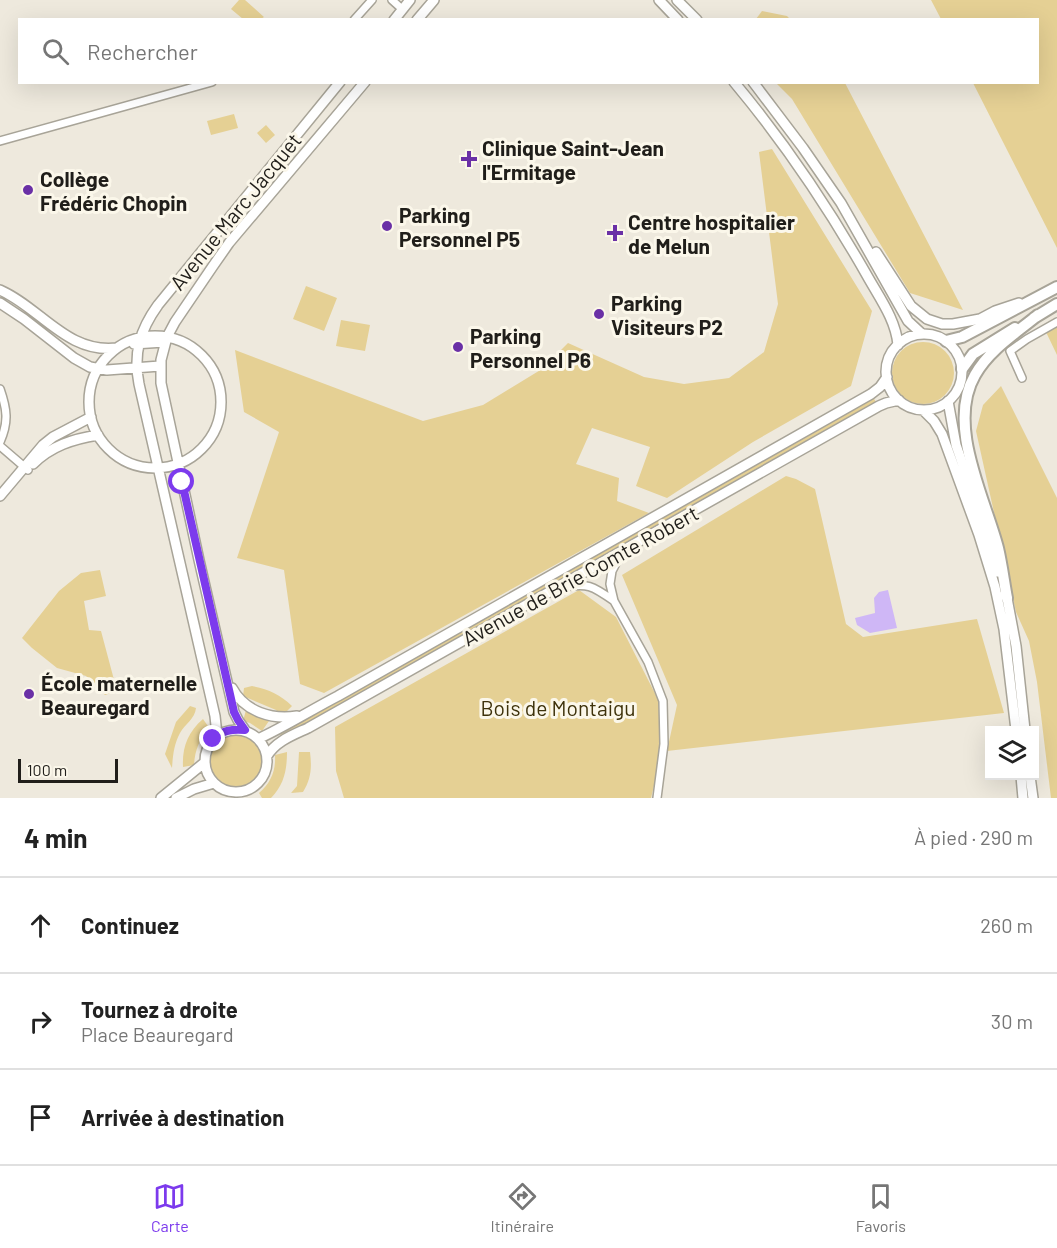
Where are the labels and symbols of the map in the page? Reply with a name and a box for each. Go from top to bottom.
street label: Avenue Marc Jacquet [164,127,306,295]
place label: Clinique Saint-Jean l'Ermitage [482,135,664,184]
marker: Clinique Saint-Jean l'Ermitage [460,150,478,168]
place label: Collège Frédéric Chopin [40,166,187,215]
marker: Collège Frédéric Chopin [21,183,35,197]
place label: Parking Personnel P5 [399,202,520,251]
place label: Centre hospitalier de Melun [628,209,795,258]
marker: Parking Personnel P5 [380,219,394,233]
marker: Centre hospitalier de Melun [606,224,624,242]
place label: Parking Visiteurs P2 [611,290,723,339]
marker: Parking Visiteurs P2 [592,307,606,321]
place label: Parking Personnel P6 [470,323,591,372]
marker: Parking Personnel P6 [451,340,465,354]
route start [168,468,194,494]
street label: Avenue de Brie Comte Robert [458,500,702,650]
place label: École maternelle Beauregard [41,670,197,719]
marker: École maternelle Beauregard [22,687,36,701]
park label: Bois de Montaigu [480,695,636,720]
route end [199,725,225,751]
scale bar [18,756,118,784]

